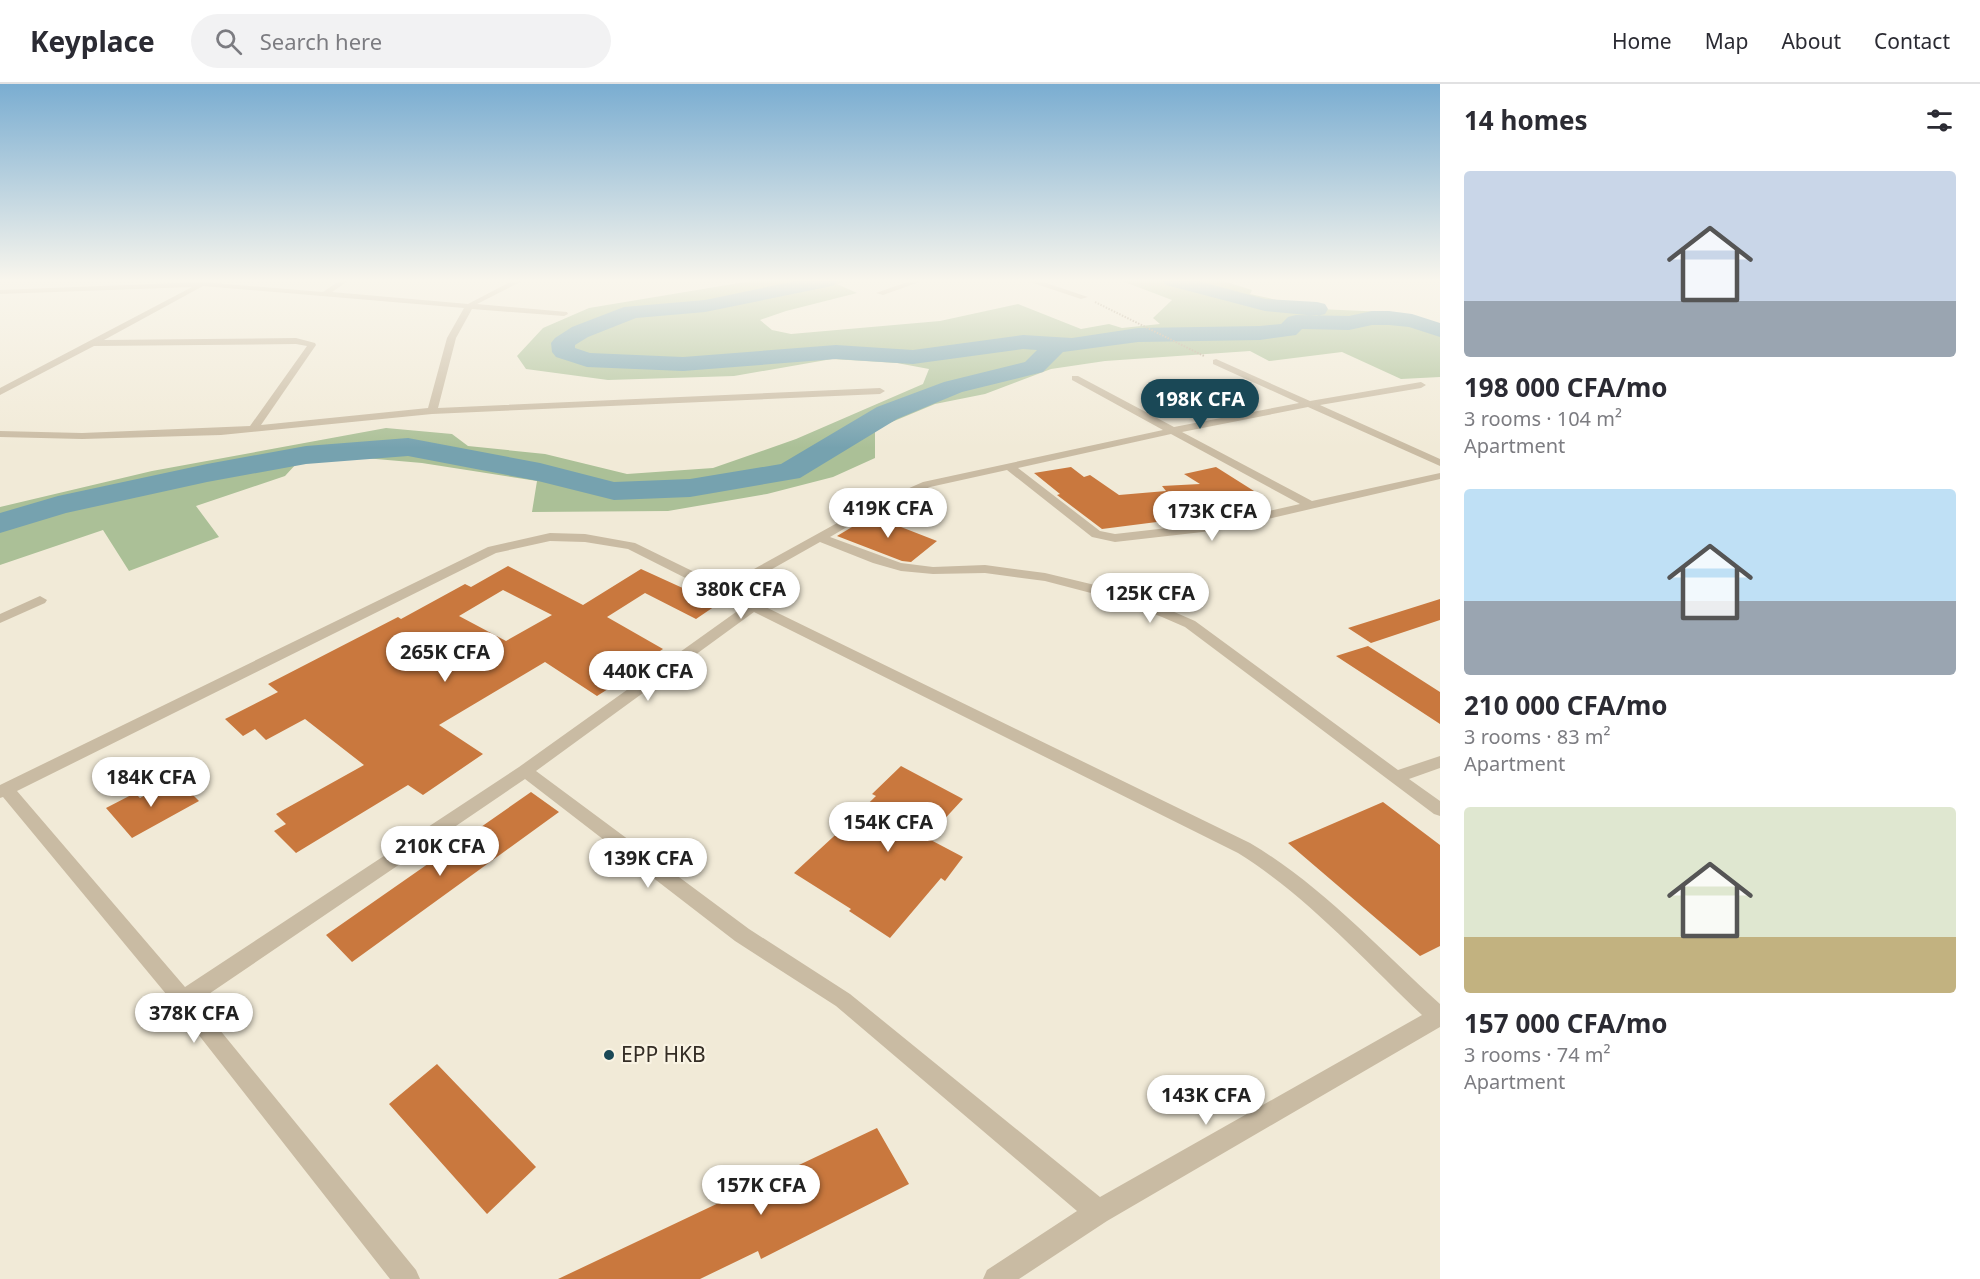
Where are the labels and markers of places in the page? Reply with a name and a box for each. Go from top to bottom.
pin: 198K CFA [1138,379,1262,430]
pin: 419K CFA [826,488,950,539]
pin: 173K CFA [1150,491,1274,542]
pin: 380K CFA [679,569,803,620]
pin: 125K CFA [1088,573,1212,624]
pin: 265K CFA [383,632,507,683]
pin: 440K CFA [586,651,710,702]
pin: 184K CFA [89,757,213,808]
pin: 154K CFA [826,802,950,853]
pin: 210K CFA [378,826,502,877]
pin: 139K CFA [586,838,710,889]
pin: 378K CFA [132,993,256,1044]
place label: EPP HKB [621,1040,706,1068]
marker: EPP HKB [602,1048,616,1062]
pin: 143K CFA [1144,1075,1268,1126]
pin: 157K CFA [699,1165,823,1216]

